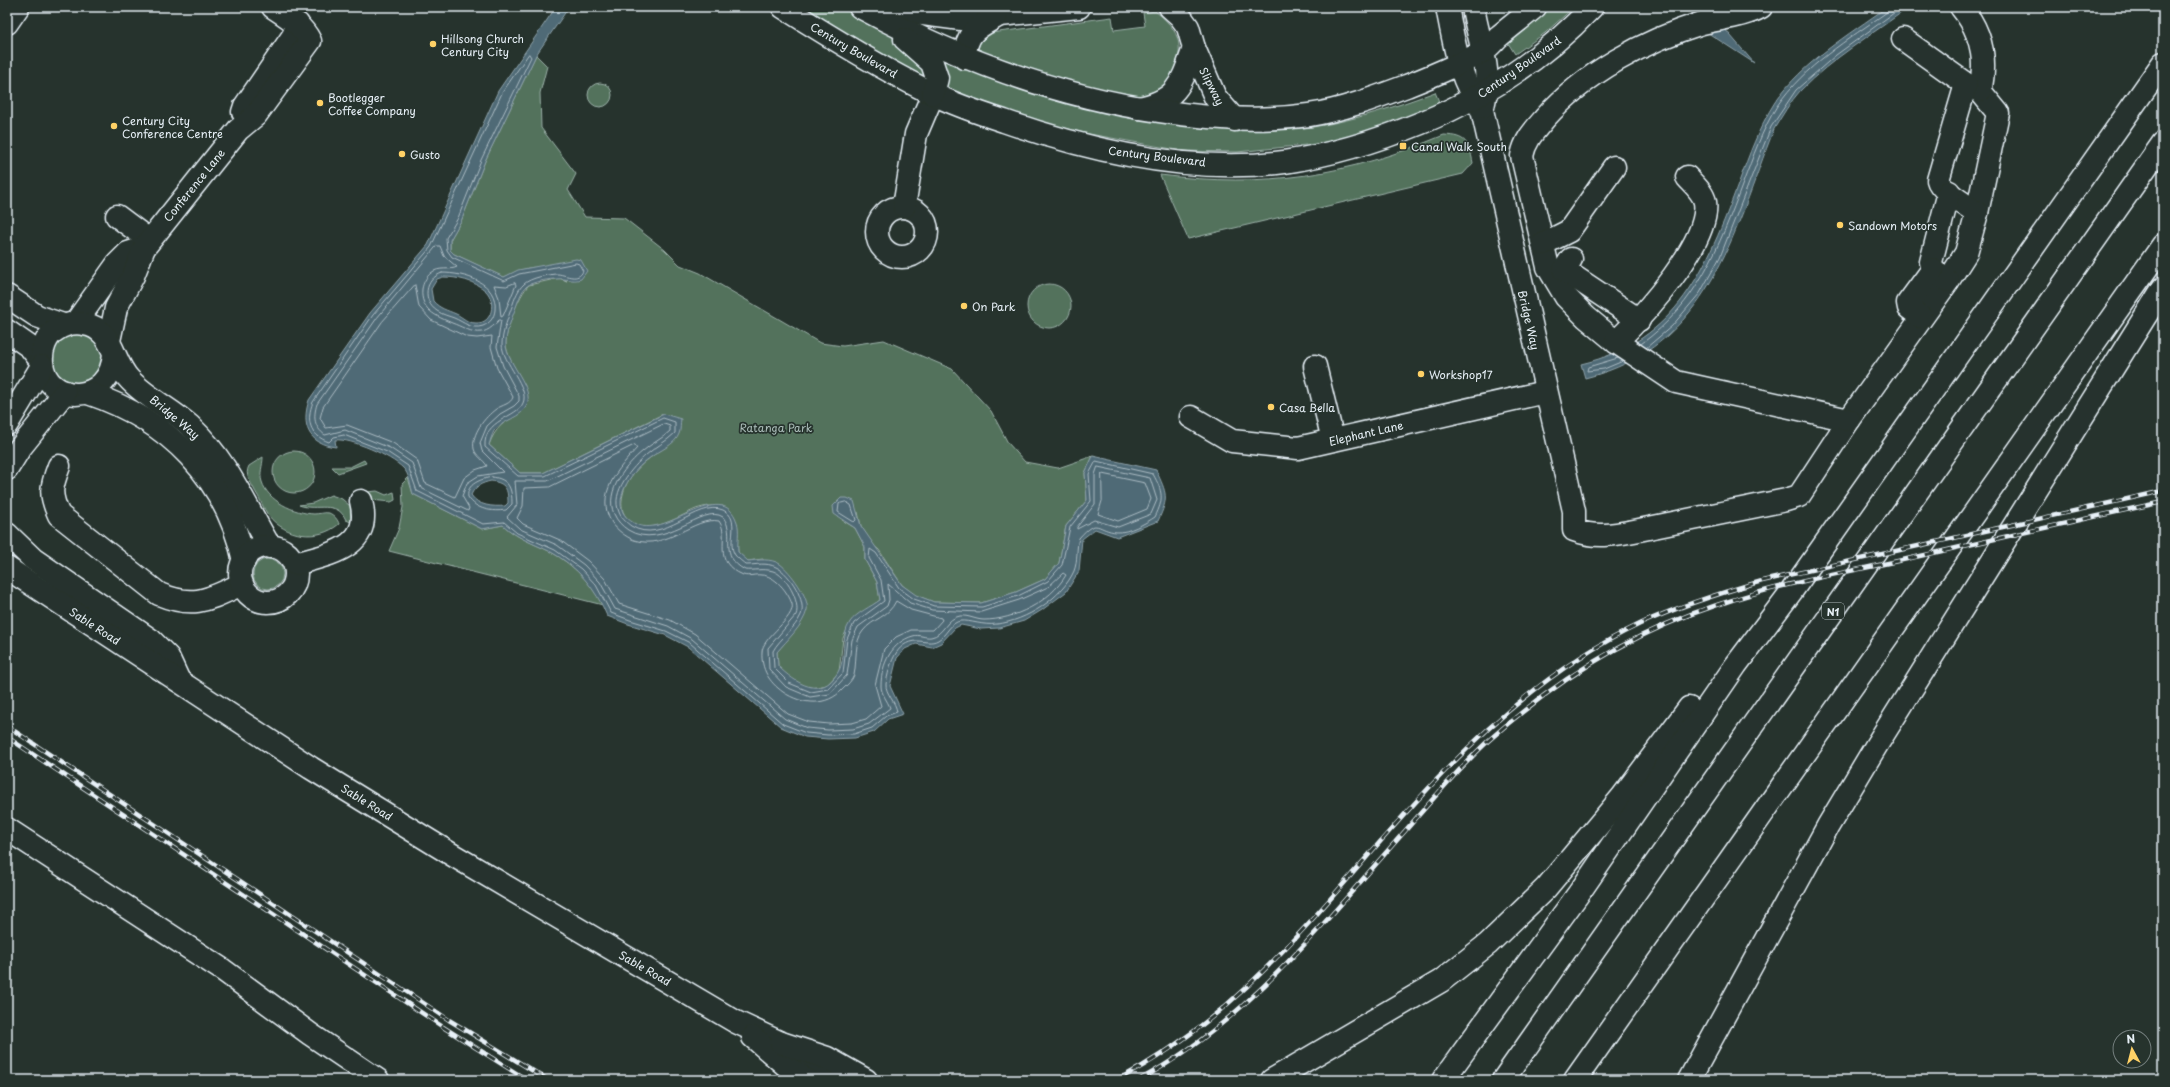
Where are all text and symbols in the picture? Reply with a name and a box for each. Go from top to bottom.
street label: Century Boulevard [807,18,901,82]
place label: Hillsong Church Century City [441,30,524,60]
street label: Century Boulevard [1474,32,1564,102]
marker: Hillsong Church Century City [428,39,438,49]
street label: Slipway [1195,64,1229,108]
place label: Bootlegger Coffee Company [328,89,416,119]
marker: Bootlegger Coffee Company [315,98,325,108]
place label: Century City Conference Centre [122,112,223,142]
marker: Century City Conference Centre [109,121,119,131]
place label: Canal Walk South [1411,138,1507,155]
marker: Canal Walk South [1398,141,1408,151]
street label: Century Boulevard [1107,142,1207,170]
street label: Conference Lane [159,145,229,225]
place label: Gusto [410,146,440,163]
marker: Gusto [397,149,407,159]
place label: Sandown Motors [1848,217,1937,234]
marker: Sandown Motors [1835,220,1845,230]
street label: Bridge Way [1514,288,1544,352]
place label: On Park [972,298,1016,315]
marker: On Park [959,301,969,311]
place label: Workshop17 [1429,366,1493,383]
marker: Workshop17 [1416,369,1426,379]
street label: Bridge Way [146,391,204,443]
place label: Casa Bella [1279,399,1335,416]
marker: Casa Bella [1266,402,1276,412]
street label: Elephant Lane [1327,416,1405,450]
park label: Ratanga Park [739,419,813,436]
street label: Sable Road [66,603,124,649]
road number: N1 [1822,603,1844,619]
street label: Sable Road [338,779,396,825]
street label: Sable Road [616,946,674,990]
north arrow [2112,1029,2152,1069]
text: N [2125,1030,2136,1048]

